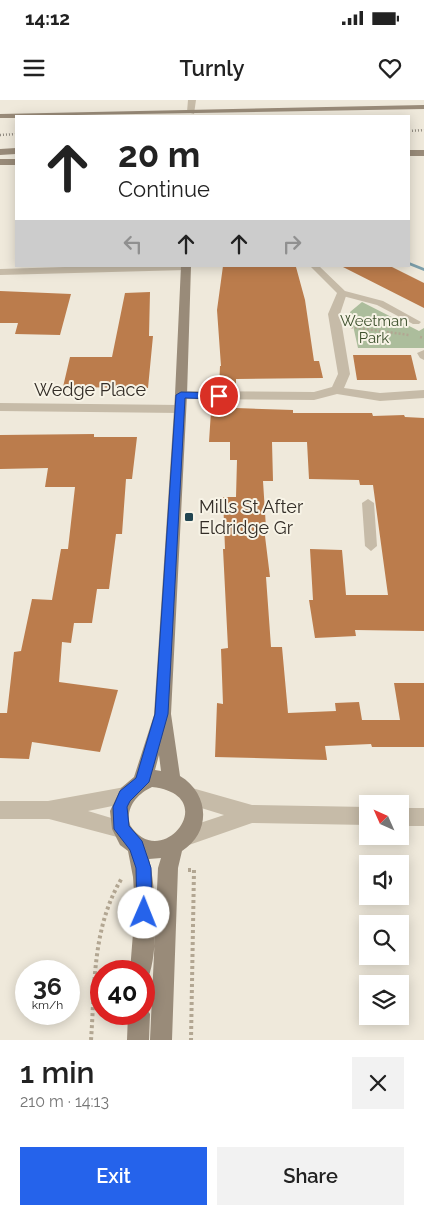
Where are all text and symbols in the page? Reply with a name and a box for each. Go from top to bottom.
text: 14:12 [25,7,70,29]
icon: menu [20,54,48,82]
icon: heart [376,54,404,82]
text: Turnly [179,55,245,81]
text: 20 m [118,134,200,175]
icon: ahead [35,135,100,200]
text: Continue [118,176,210,202]
icon: left [119,230,147,258]
icon: ahead [172,230,200,258]
icon: ahead [225,230,253,258]
icon: right [278,230,306,258]
park label: Weetman Park [340,312,408,347]
pin [198,375,240,417]
street label: Wedge Place [34,379,146,400]
icon: arrive [205,382,233,410]
place label: Mills St After Eldridge Gr [199,496,304,538]
marker: Mills St After Eldridge Gr [183,511,195,523]
north arrow [359,795,409,845]
map controls [359,795,409,1025]
button: sound [359,855,409,905]
position arrow [117,886,169,938]
button: search [359,915,409,965]
speed limit sign: 40 [90,960,155,1025]
text: 36 [33,971,62,1001]
button: layers [359,975,409,1025]
text: km/h [32,998,63,1012]
text: 1 min [20,1055,95,1090]
button: close [352,1057,404,1109]
text: 210 m · 14:13 [20,1092,109,1111]
button: Exit [20,1147,207,1205]
button: Share [217,1147,404,1205]

